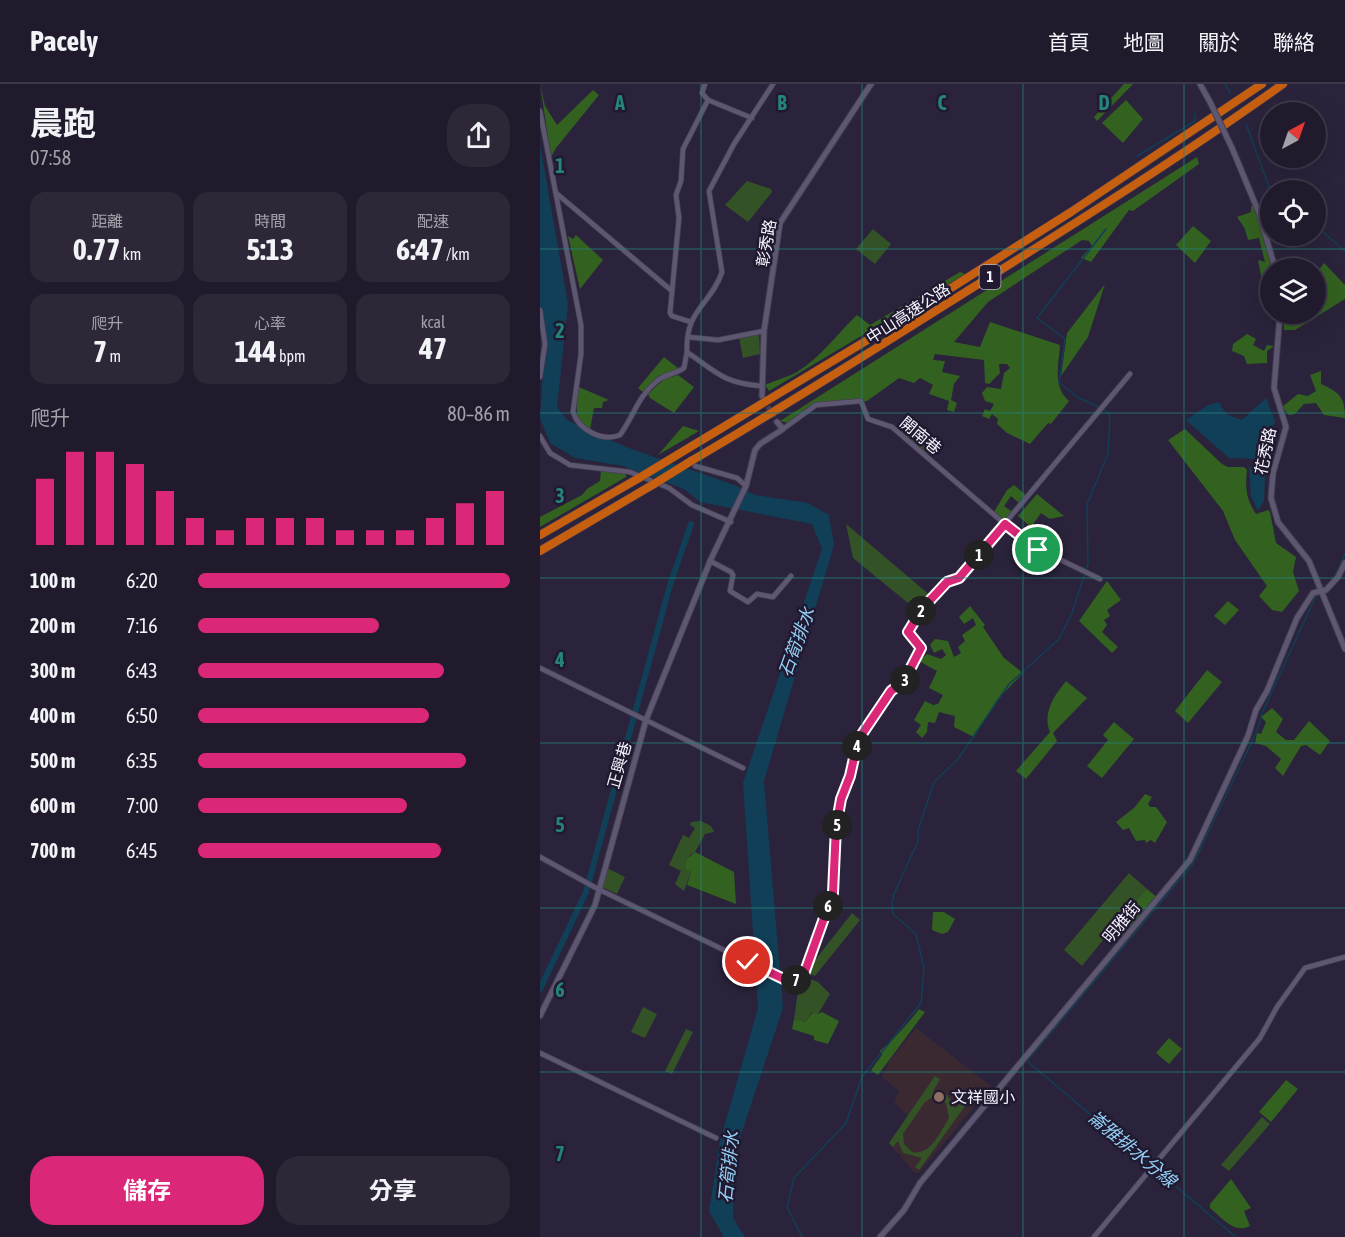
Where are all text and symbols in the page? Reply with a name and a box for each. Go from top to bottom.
text: Pacely [30,25,98,57]
text: 首頁 [1048,30,1090,54]
text: 地圖 [1123,30,1165,54]
text: 關於 [1198,30,1240,54]
text: 聯絡 [1273,30,1315,54]
text: A [614,91,625,114]
text: B [777,91,787,114]
text: C [938,91,947,114]
text: D [1098,91,1110,114]
north arrow [1260,102,1326,168]
map controls [1260,102,1326,324]
text: 晨跑 [30,104,96,142]
button: share [447,104,510,167]
text: 07:58 [30,146,71,169]
text: 1 [555,154,565,177]
button: locate [1260,180,1326,246]
text: 距離 [91,212,123,230]
text: 時間 [254,212,286,230]
text: 配速 [417,212,449,230]
street label: 彰秀路 [753,218,779,268]
text: 0.77 [73,232,120,266]
text: 5:13 [246,232,294,266]
text: 6:47 [396,232,444,266]
text: km [120,245,141,263]
text: /km [444,245,470,263]
button: layers [1260,258,1326,324]
road number: 1 [980,265,1000,289]
street label: 中山高速公路 [863,279,953,347]
text: kcal [421,313,445,331]
text: 爬升 [91,314,123,332]
text: 心率 [254,314,286,332]
text: 2 [555,319,565,342]
text: 47 [419,331,447,365]
text: 7 [93,334,107,368]
text: 144 [234,334,277,368]
text: m [107,347,121,365]
text: bpm [277,347,306,365]
text: 80–86 m [447,402,510,425]
text: 爬升 [30,406,70,429]
street label: 開南巷 [897,413,945,457]
street label: 花秀路 [1251,426,1279,476]
text: 3 [555,484,565,507]
pin [1012,524,1063,575]
icon: arrive [1021,533,1054,566]
pin: 1 [964,540,994,570]
text: 1 [975,546,983,564]
text: 100 m [30,569,75,592]
text: 6:20 [126,569,158,592]
pin: 2 [906,596,936,626]
text: 2 [917,602,925,620]
water label: 石筍排水 [774,603,819,679]
text: 200 m [30,614,75,637]
text: 7:16 [126,614,158,637]
text: 4 [554,648,565,671]
text: 300 m [30,659,75,682]
text: 6:43 [126,659,158,682]
pin: 3 [890,665,920,695]
text: 3 [901,671,909,689]
text: 400 m [30,704,75,727]
text: 6:50 [126,704,158,727]
pin: 4 [842,731,872,761]
text: 4 [853,737,861,755]
street label: 正興巷 [604,739,634,791]
text: 500 m [30,749,75,772]
text: 6:35 [126,749,158,772]
text: 600 m [30,794,75,817]
text: 7:00 [126,794,158,817]
pin: 5 [822,810,852,840]
text: 5 [555,813,565,836]
text: 5 [833,816,841,834]
text: 700 m [30,839,75,862]
text: 6:45 [126,839,158,862]
pin: 6 [813,891,843,921]
text: 6 [824,897,832,915]
street label: 明雅街 [1099,898,1143,946]
pin [722,936,773,987]
icon: check [731,945,764,978]
pin: 7 [781,965,811,995]
text: 7 [792,971,800,989]
text: 6 [555,978,565,1001]
place label: 文祥國小 [951,1088,1015,1106]
marker: 文祥國小 [932,1090,946,1104]
water label: 崙雅排水分線 [1084,1106,1182,1193]
water label: 石筍排水 [714,1129,743,1204]
text: 7 [555,1142,565,1165]
button: 儲存 [30,1156,264,1225]
button: 分享 [276,1156,510,1225]

